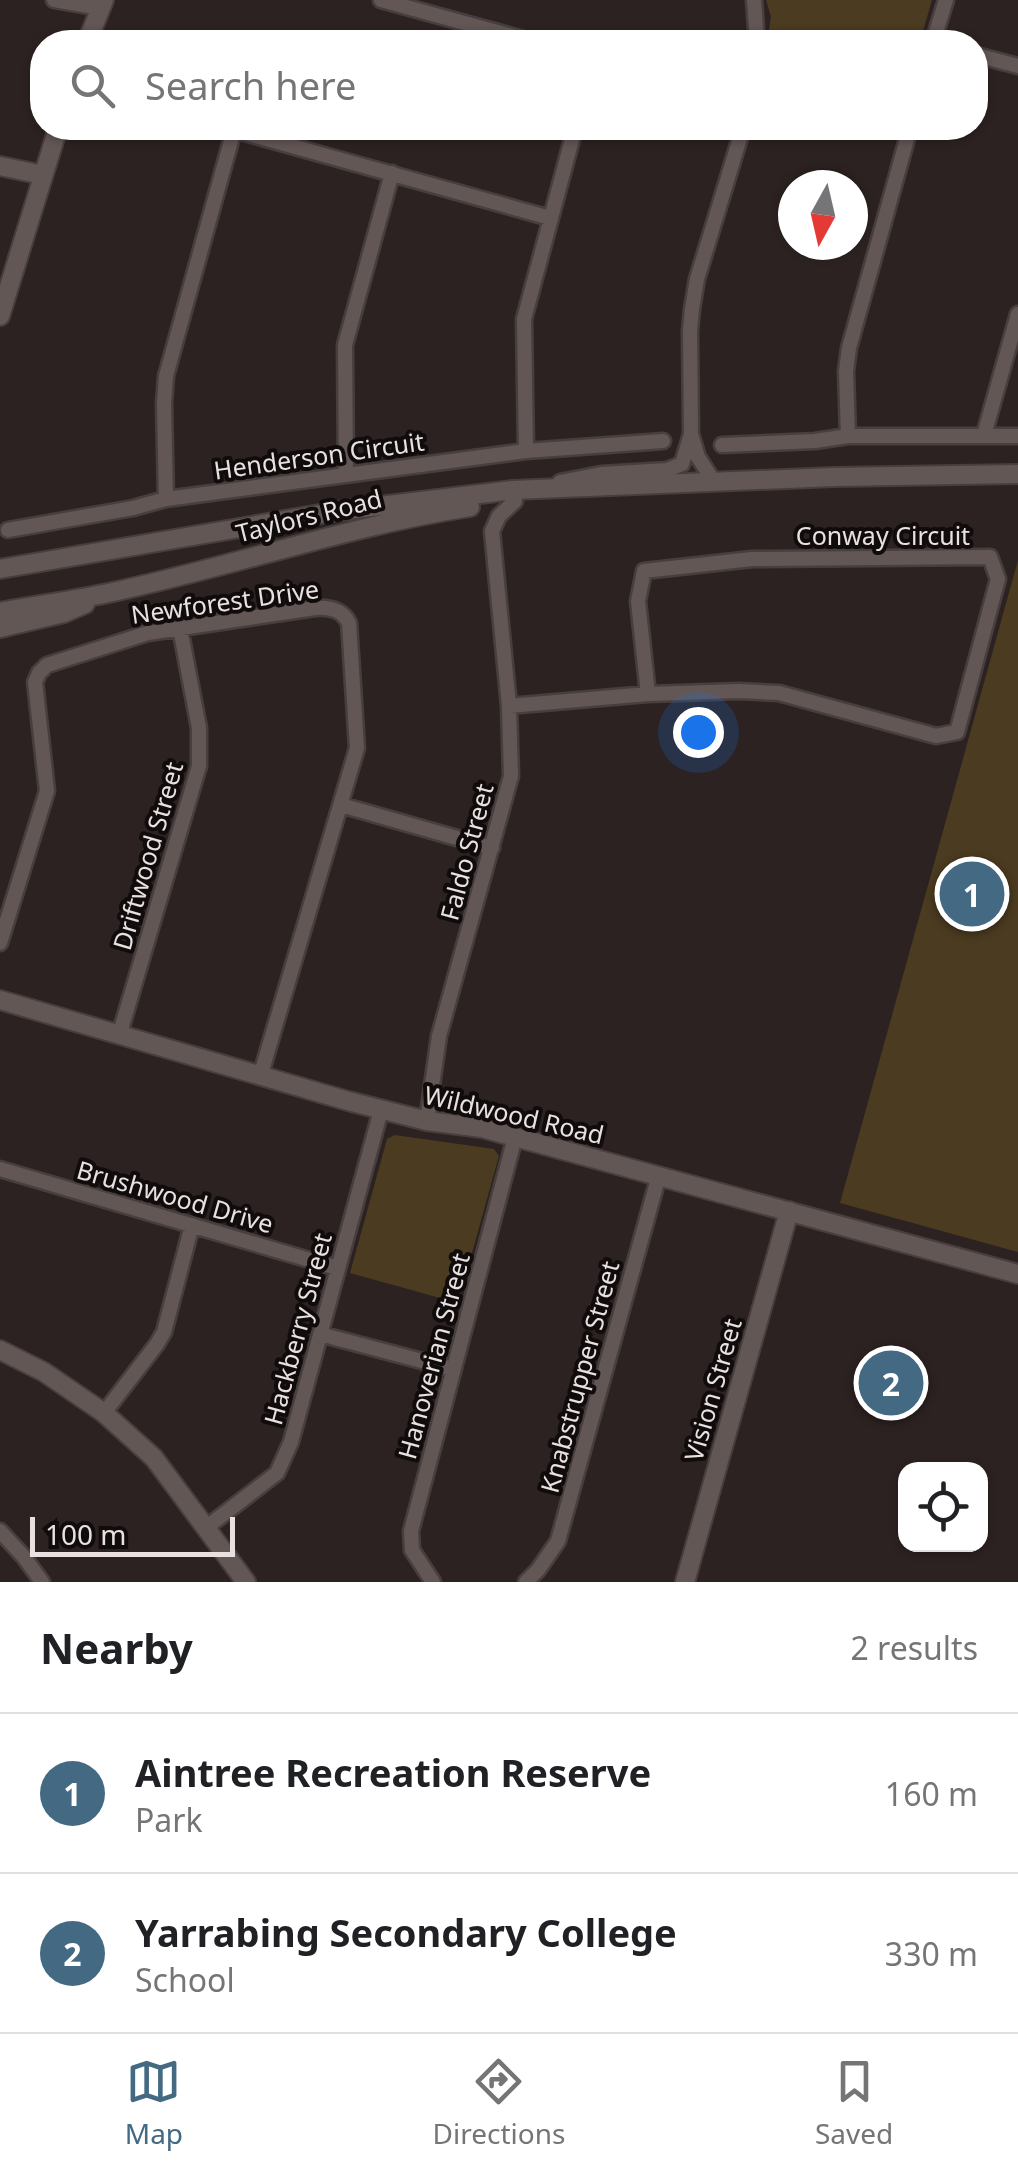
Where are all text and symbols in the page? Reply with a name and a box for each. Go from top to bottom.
search box [30,30,988,140]
icon: search [65,58,120,113]
text: Search here [145,59,356,111]
north arrow [778,170,868,260]
street label: Henderson Circuit [212,423,426,487]
street label: Taylors Road [232,480,385,550]
street label: Conway Circuit [796,518,970,552]
street label: Newforest Drive [129,571,321,631]
your location [673,707,724,758]
street label: Driftwood Street [104,758,190,954]
street label: Faldo Street [431,780,501,924]
pin: 1 [940,856,1004,932]
street label: Wildwood Road [421,1077,607,1151]
street label: Brushwood Drive [73,1152,278,1240]
street label: Hackberry Street [255,1229,339,1428]
street label: Hanoverian Street [389,1249,477,1463]
street label: Knabstrupper Street [532,1257,626,1496]
street label: Vision Street [675,1314,749,1465]
pin: 2 [858,1346,924,1420]
map controls [898,1462,988,1552]
button: locate [898,1462,988,1552]
scale bar [30,1512,235,1556]
text: 100 m [45,1515,127,1553]
text: Nearby [40,1619,193,1676]
text: 2 results [851,1626,978,1669]
text: Aintree Recreation Reserve [135,1746,651,1798]
text: 1 [63,1772,82,1815]
text: 160 m [885,1772,978,1815]
text: Park [135,1798,203,1841]
text: Yarrabing Secondary College [135,1906,677,1958]
text: 2 [63,1932,82,1975]
text: 330 m [885,1932,978,1975]
text: School [135,1958,235,2001]
tab: Map [125,2054,183,2152]
tab: Directions [433,2054,565,2152]
tab: Saved [815,2054,893,2152]

